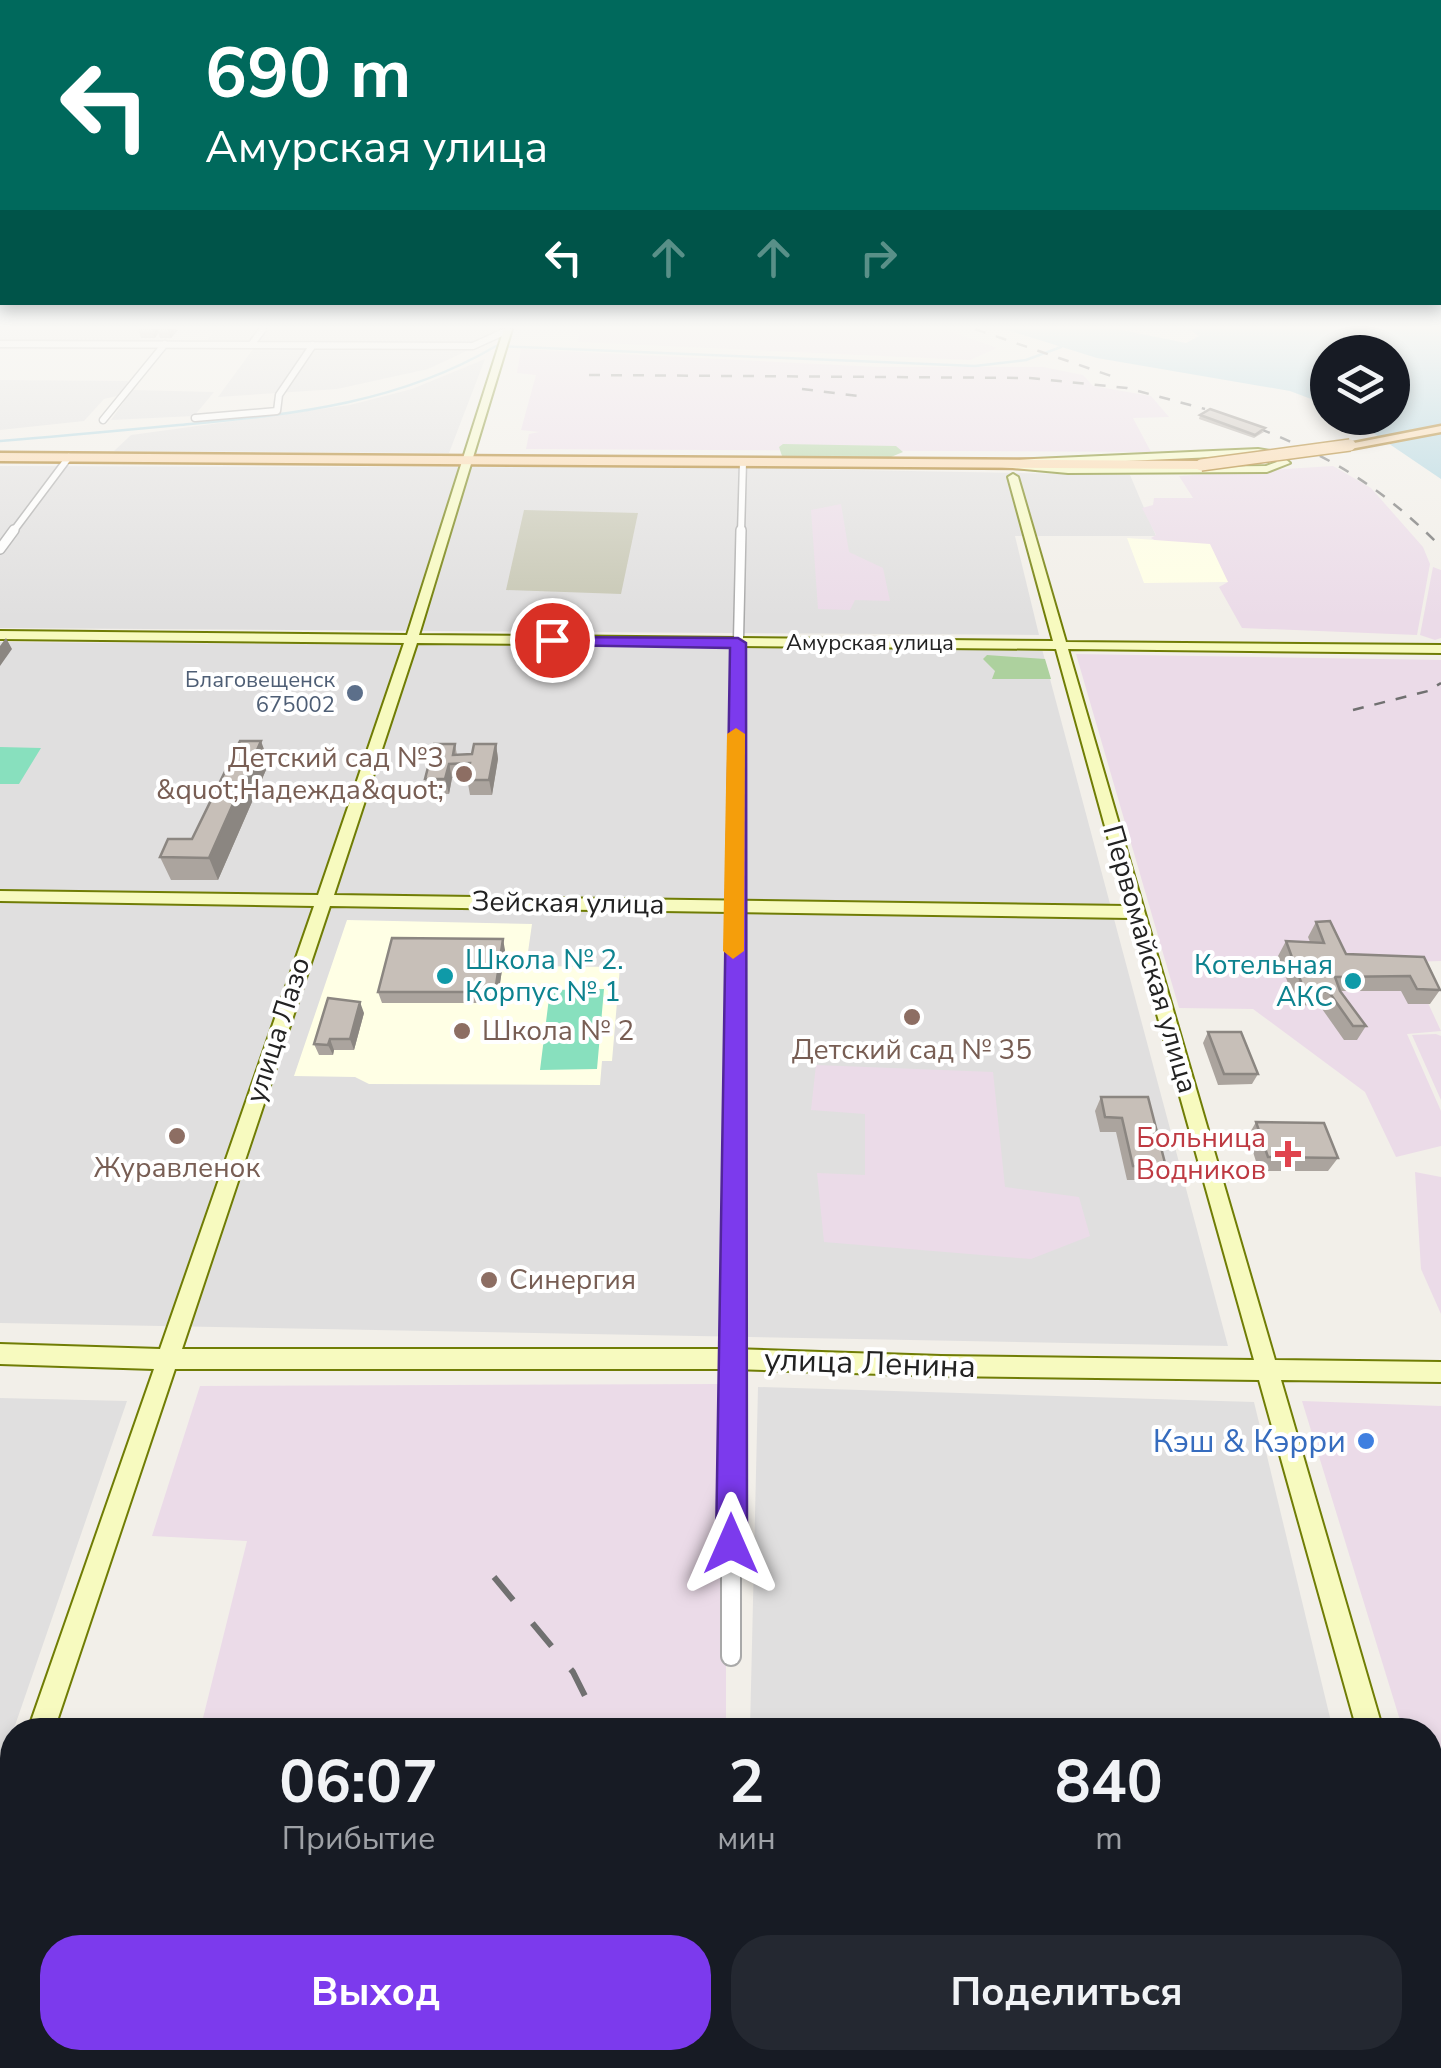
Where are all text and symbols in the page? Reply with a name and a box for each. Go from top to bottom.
text: 690 m [205,26,411,122]
icon: left [40,40,170,170]
text: Амурская улица [205,117,548,178]
icon: left [536,230,591,285]
icon: ahead [641,230,696,285]
icon: ahead [746,230,801,285]
icon: right [851,230,906,285]
map controls [1310,335,1410,435]
button: layers [1310,335,1410,435]
pin [510,598,595,683]
icon: arrive [525,613,580,668]
street label: Амурская улица [786,628,954,658]
place label: Благовещенск 675002 [185,665,335,720]
marker: Благовещенск 675002 [344,682,366,704]
place label: Детский сад №3 &quot;Надежда&quot; [156,739,444,809]
marker: Детский сад №3 &quot;Надежда&quot; [453,763,475,785]
street label: Первомайская улица [1093,820,1207,1098]
street label: Зейская улица [471,882,665,924]
place label: Школа № 2. Корпус № 1 [465,941,624,1011]
place label: Котельная АКС [1194,946,1333,1016]
street label: улица Лазо [237,952,319,1108]
marker: Школа № 2. Корпус № 1 [434,965,456,987]
marker: Котельная АКС [1342,970,1364,992]
marker: Детский сад № 35 [901,1006,923,1028]
place label: Школа № 2 [482,1012,634,1050]
marker: Школа № 2 [451,1020,473,1042]
place label: Детский сад № 35 [792,1031,1032,1069]
place label: Больница Водников [1136,1119,1266,1189]
marker: Журавленок [166,1125,188,1147]
marker: Больница Водников [1275,1141,1301,1167]
place label: Журавленок [94,1149,260,1187]
place label: Синергия [509,1261,636,1299]
marker: Синергия [478,1269,500,1291]
street label: улица Ленина [763,1338,977,1388]
place label: Кэш & Кэрри [1153,1420,1346,1463]
marker: Кэш & Кэрри [1355,1430,1377,1452]
position arrow [679,1492,783,1596]
text: 06:07 [279,1741,438,1823]
text: 2 [728,1741,764,1823]
text: 840 [1055,1741,1163,1823]
text: Прибытие [282,1817,435,1860]
text: мин [717,1817,776,1860]
text: m [1095,1817,1123,1860]
button: Выход [40,1935,711,2050]
button: Поделиться [731,1935,1402,2050]

